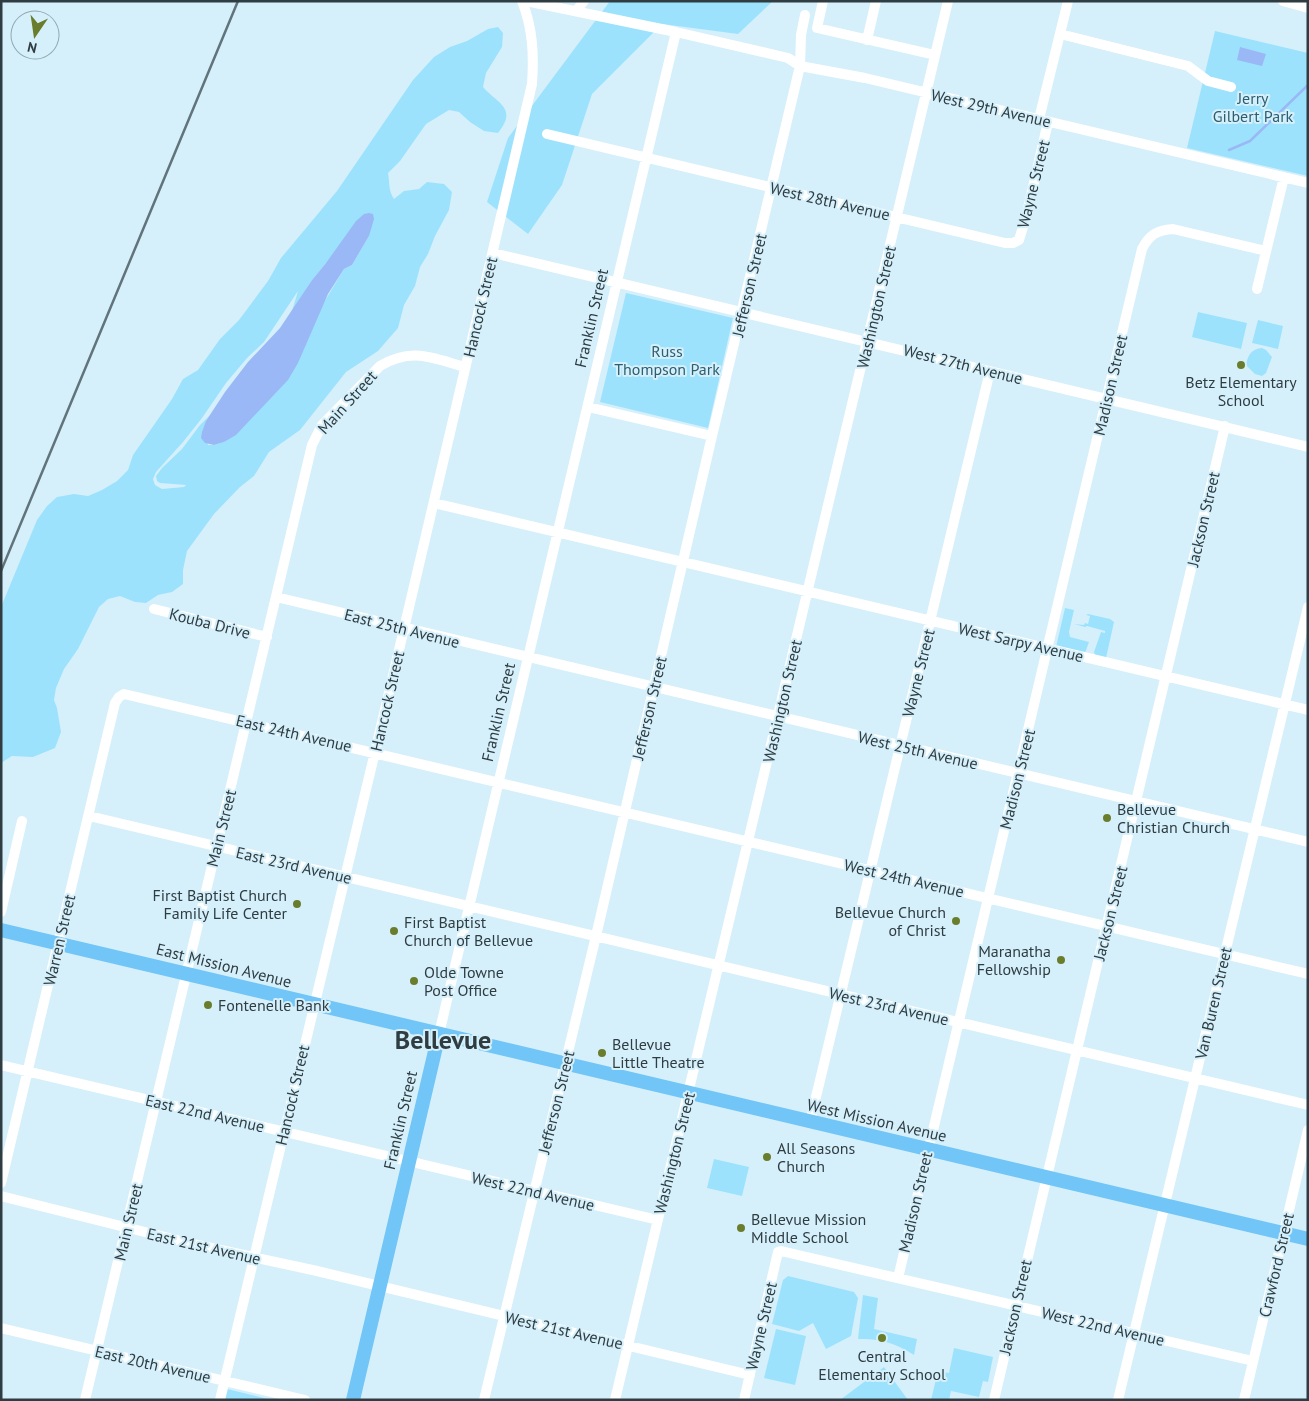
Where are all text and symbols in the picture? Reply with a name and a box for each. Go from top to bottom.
north arrow [10,10,60,60]
text: N [26,38,39,57]
street label: West 29th Avenue [929,84,1053,132]
park label: Jerry Gilbert Park [1213,88,1294,126]
street label: Wayne Street [1012,137,1054,230]
street label: West 28th Avenue [768,177,892,225]
street label: Jefferson Street [727,231,771,340]
street label: Washington Street [852,243,900,370]
street label: Hancock Street [459,254,501,359]
street label: Franklin Street [570,266,612,369]
street label: Madison Street [1089,332,1131,437]
street label: West 27th Avenue [901,340,1025,388]
park label: Russ Thompson Park [614,341,720,379]
marker: Betz Elementary School [1235,359,1247,371]
street label: Main Street [313,366,381,438]
place label: Betz Elementary School [1185,372,1297,410]
street label: Jackson Street [1182,469,1224,569]
street label: Kouba Drive [167,603,253,643]
street label: East 25th Avenue [342,604,462,652]
street label: West Sarpy Avenue [956,618,1086,666]
street label: Wayne Street [897,626,939,719]
street label: Washington Street [758,637,806,764]
street label: Hancock Street [366,648,408,753]
street label: Jefferson Street [627,654,671,763]
street label: Franklin Street [477,660,519,763]
street label: East 24th Avenue [234,710,354,756]
street label: West 25th Avenue [856,726,980,774]
street label: Madison Street [995,726,1039,831]
street label: Main Street [202,787,240,869]
place label: Bellevue Christian Church [1117,799,1230,837]
marker: Bellevue Christian Church [1101,812,1113,824]
street label: East 23rd Avenue [234,842,354,888]
street label: West 24th Avenue [842,854,966,902]
street label: Jackson Street [1088,863,1132,963]
place label: First Baptist Church Family Life Center [153,885,288,923]
street label: Warren Street [39,892,79,988]
marker: First Baptist Church Family Life Center [291,898,303,910]
place label: Bellevue Church of Christ [835,902,947,940]
place label: First Baptist Church of Bellevue [404,912,533,950]
marker: Bellevue Church of Christ [950,915,962,927]
marker: First Baptist Church of Bellevue [388,925,400,937]
street label: East Mission Avenue [154,939,294,991]
place label: Maranatha Fellowship [977,941,1051,979]
street label: Van Buren Street [1190,944,1236,1062]
marker: Maranatha Fellowship [1055,954,1067,966]
place label: Olde Towne Post Office [424,962,504,1000]
marker: Olde Towne Post Office [408,975,420,987]
street label: West 23rd Avenue [827,982,951,1030]
place label: Fontenelle Bank [218,995,330,1015]
marker: Fontenelle Bank [202,999,214,1011]
district label: Bellevue [395,1023,491,1056]
place label: Bellevue Little Theatre [612,1034,705,1072]
street label: Hancock Street [271,1042,313,1147]
marker: Bellevue Little Theatre [596,1047,608,1059]
street label: Jefferson Street [533,1048,579,1157]
street label: Franklin Street [379,1068,421,1171]
street label: Washington Street [649,1089,699,1216]
street label: East 22nd Avenue [144,1090,266,1136]
street label: West Mission Avenue [805,1094,949,1146]
place label: All Seasons Church [777,1138,856,1176]
street label: Madison Street [894,1149,936,1254]
marker: All Seasons Church [761,1151,773,1163]
street label: West 22nd Avenue [470,1167,596,1215]
street label: Main Street [109,1181,147,1263]
place label: Bellevue Mission Middle School [751,1209,866,1247]
street label: Crawford Street [1254,1210,1298,1319]
marker: Bellevue Mission Middle School [735,1222,747,1234]
street label: East 21st Avenue [145,1223,263,1269]
street label: Jackson Street [994,1257,1036,1357]
street label: Wayne Street [741,1279,781,1372]
street label: West 22nd Avenue [1040,1302,1166,1350]
street label: West 21st Avenue [503,1307,625,1353]
marker: Central Elementary School [876,1332,888,1344]
street label: East 20th Avenue [93,1341,213,1387]
place label: Central Elementary School [818,1346,946,1384]

